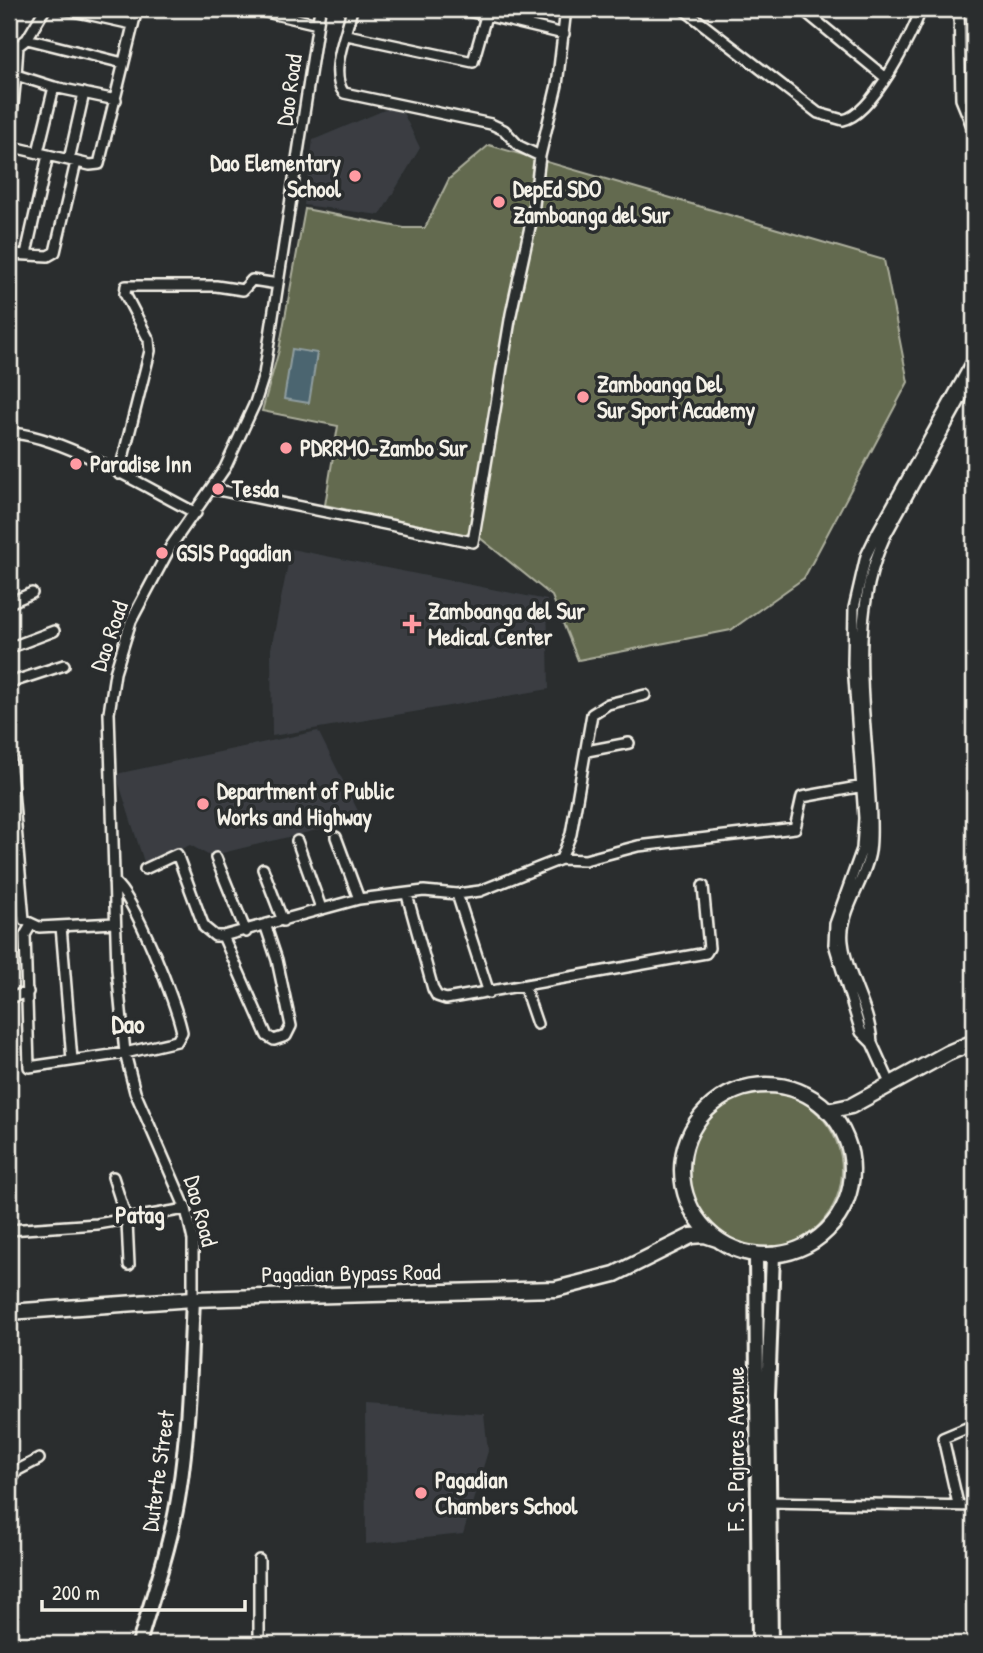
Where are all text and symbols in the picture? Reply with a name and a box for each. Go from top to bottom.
street label: Dao Road [268,52,309,128]
place label: Dao Elementary School [210,147,342,204]
marker: Dao Elementary School [347,168,363,184]
place label: DepEd SDO Zamboanga del Sur [513,173,670,231]
marker: DepEd SDO Zamboanga del Sur [491,194,507,210]
place label: Zamboanga Del Sur Sport Academy [597,368,756,426]
marker: Zamboanga Del Sur Sport Academy [575,389,591,405]
place label: PDRRMO-Zambo Sur [300,432,468,463]
marker: PDRRMO-Zambo Sur [278,440,294,456]
place label: Paradise Inn [90,448,192,479]
marker: Paradise Inn [68,456,84,472]
place label: Tesda [231,473,279,504]
marker: Tesda [210,481,226,497]
place label: GSIS Pagadian [176,537,292,569]
marker: GSIS Pagadian [154,545,170,561]
place label: Zamboanga del Sur Medical Center [428,595,585,652]
street label: Dao Road [82,597,135,675]
marker: Zamboanga del Sur Medical Center [402,614,422,634]
place label: Department of Public Works and Highway [217,775,395,833]
marker: Department of Public Works and Highway [195,796,211,812]
district label: Dao [111,1006,145,1041]
street label: Dao Road [177,1172,226,1250]
district label: Patag [115,1198,165,1231]
street label: Pagadian Bypass Road [261,1255,441,1290]
street label: F. S. Pajares Avenue [720,1367,751,1532]
street label: Duterte Street [134,1407,181,1533]
place label: Pagadian Chambers School [435,1464,578,1521]
marker: Pagadian Chambers School [413,1485,429,1501]
scale bar [42,1569,245,1613]
text: 200 m [52,1578,100,1607]

